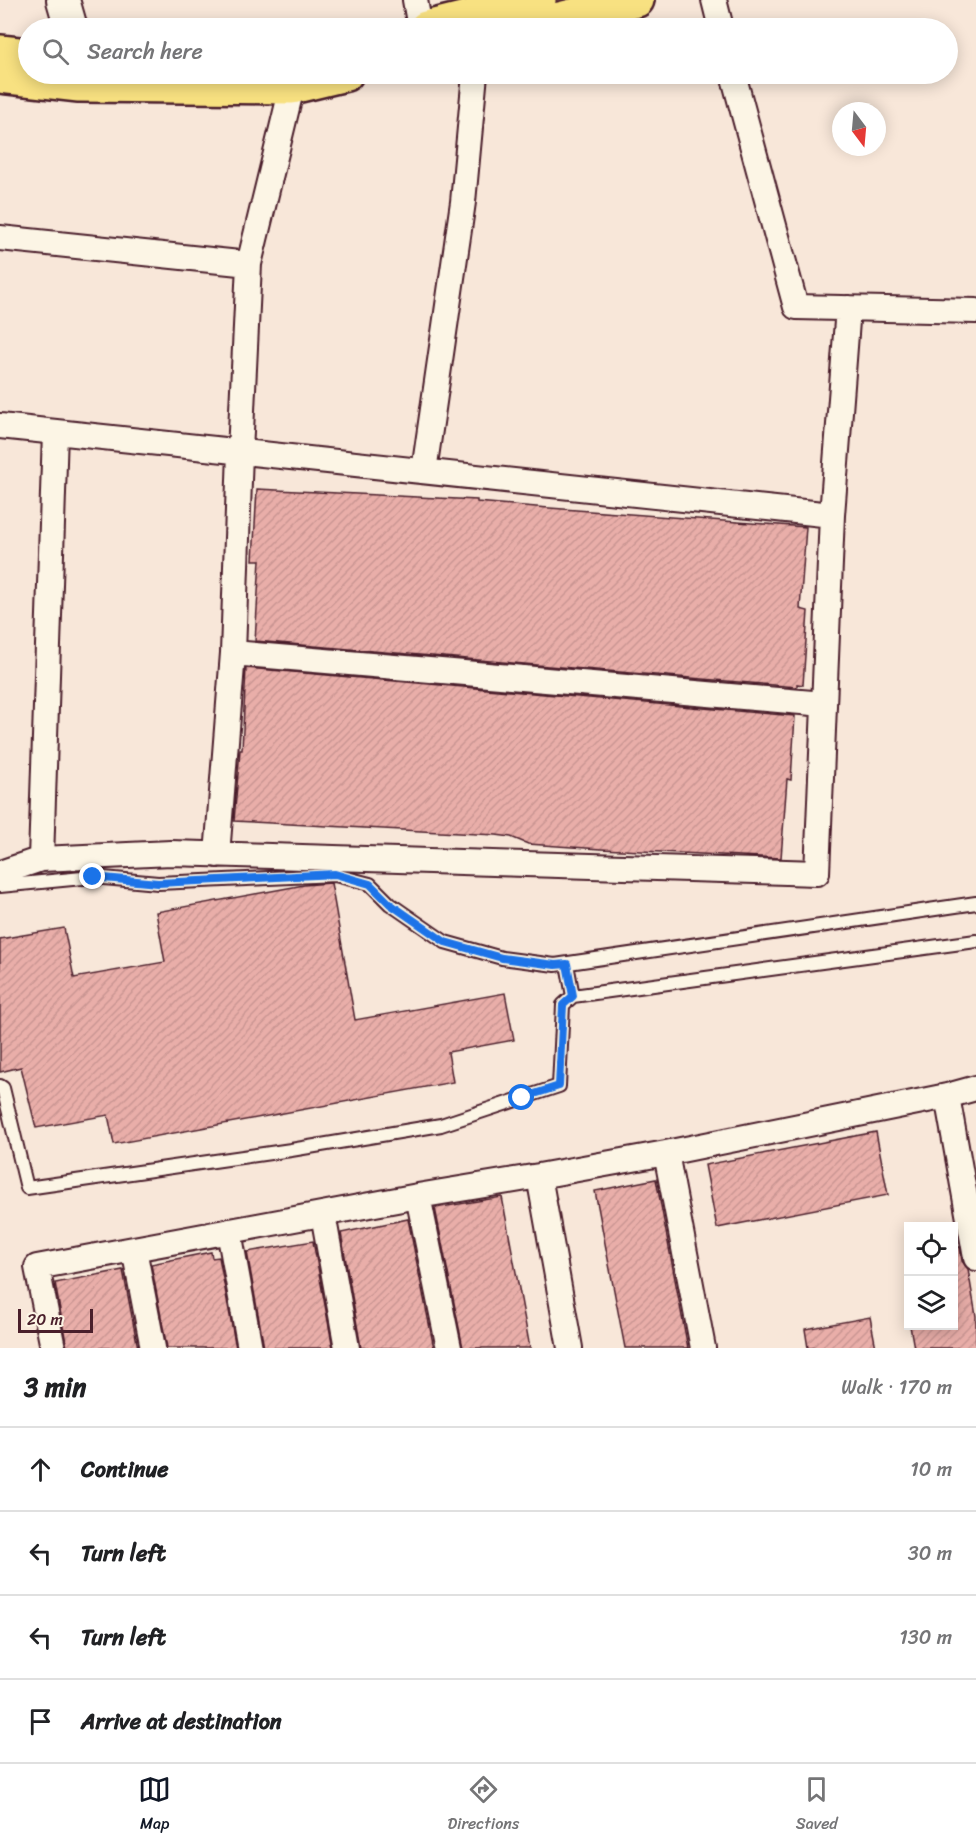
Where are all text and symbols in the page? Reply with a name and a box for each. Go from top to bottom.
search box [18,18,958,84]
text: Search here [87,32,203,71]
icon: search [39,35,72,68]
north arrow [832,102,886,156]
route end [79,863,105,889]
route start [508,1084,534,1110]
map controls [904,1222,958,1330]
button: locate [904,1222,958,1276]
button: layers [904,1276,958,1330]
text: 20 m [27,1305,63,1334]
scale bar [18,1306,93,1334]
text: 3 min [24,1364,86,1410]
text: Walk · 170 m [841,1370,952,1405]
text: Continue [81,1450,169,1489]
text: 10 m [910,1452,952,1487]
icon: ahead [24,1453,57,1486]
text: Turn left [81,1534,166,1573]
text: 30 m [908,1536,952,1571]
icon: left [24,1537,57,1570]
text: Turn left [81,1618,166,1657]
text: 130 m [899,1620,952,1655]
icon: left [24,1621,57,1654]
text: Arrive at destination [81,1702,282,1741]
icon: arrive [24,1705,57,1738]
tab: Map [138,1773,171,1838]
tab: Directions [448,1773,519,1838]
tab: Saved [796,1773,838,1838]

